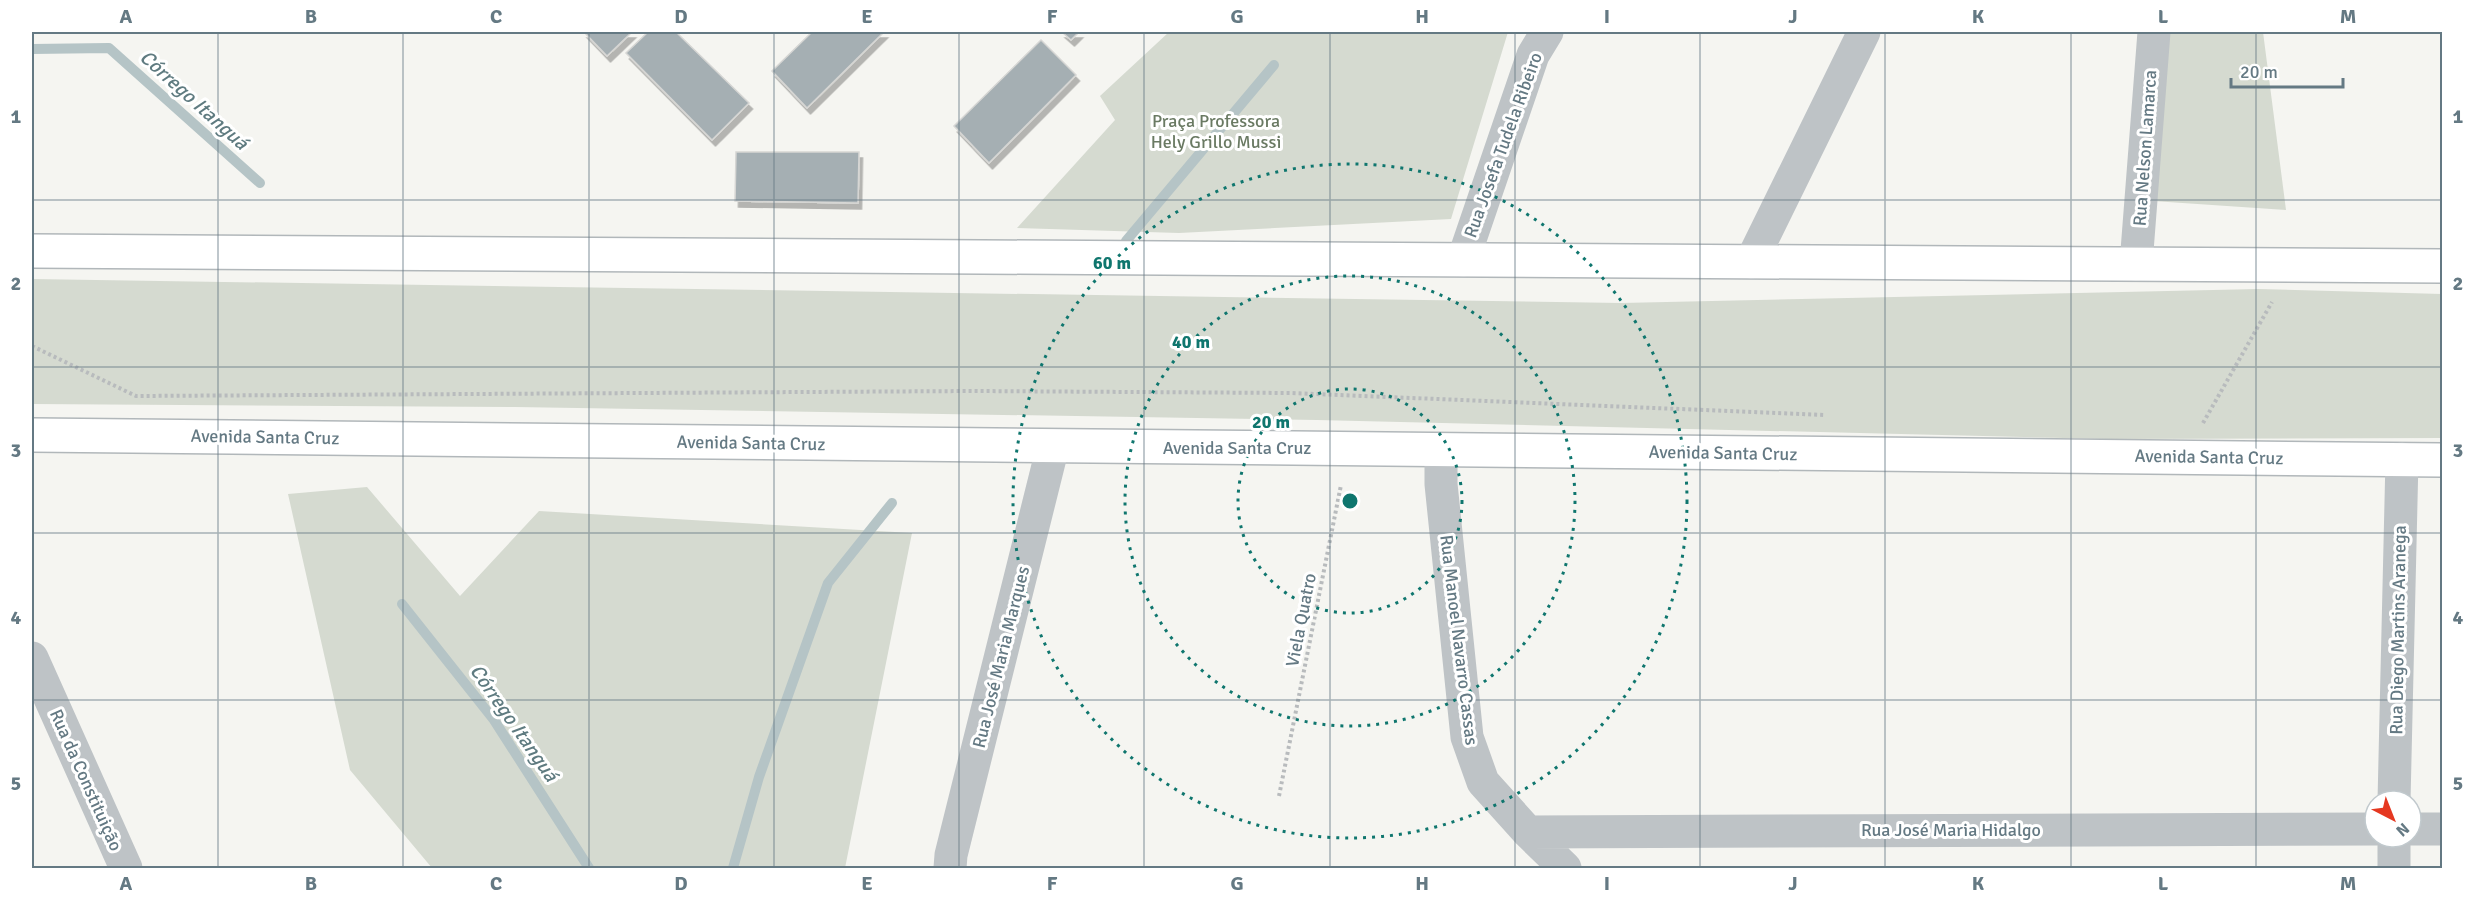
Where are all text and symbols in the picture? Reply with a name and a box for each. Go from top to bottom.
text: A [120,4,133,29]
text: B [305,4,317,29]
text: C [490,4,502,29]
text: D [674,4,688,29]
text: E [861,4,873,29]
text: F [1047,4,1058,29]
text: G [1230,4,1244,29]
text: H [1415,4,1429,29]
text: I [1604,4,1610,29]
text: J [1788,4,1798,29]
text: K [1972,4,1985,29]
text: L [2158,4,2169,29]
text: M [2340,4,2356,29]
water label: Córrego Itanguá [135,45,255,157]
street label: Rua Josefa Tudela Ribeiro [1459,49,1547,241]
scale bar [2231,51,2344,89]
text: 20 m [2240,61,2278,83]
street label: Rua Nelson Lamarca [2129,69,2161,227]
text: 1 [11,104,22,129]
text: 1 [2453,104,2464,129]
park label: Praça Professora Hely Grillo Mussi [1151,110,1281,153]
text: 60 m [1093,252,1131,274]
text: 2 [11,271,21,296]
text: 2 [2453,271,2463,296]
text: 40 m [1172,331,1210,353]
text: 20 m [1252,411,1290,433]
street label: Avenida Santa Cruz [190,425,340,449]
street label: Avenida Santa Cruz [676,431,826,455]
street label: Avenida Santa Cruz [1163,437,1311,459]
text: 3 [11,438,21,463]
text: 3 [2453,438,2463,463]
street label: Avenida Santa Cruz [1648,441,1798,465]
street label: Avenida Santa Cruz [2134,445,2284,469]
centre of rings [1340,491,1360,511]
street label: Rua Diego Martins Aranega [2385,525,2411,735]
street label: Rua Manoel Navarro Cassas [1435,534,1483,747]
street label: Rua José Maria Marques [968,564,1034,750]
street label: Viela Quatro [1281,571,1321,669]
text: 4 [11,605,22,630]
text: 4 [2453,605,2464,630]
water label: Córrego Itanguá [464,659,565,788]
street label: Rua da Constituição [45,706,127,854]
text: 5 [11,771,21,796]
text: 5 [2453,771,2463,796]
north arrow [2363,789,2423,849]
text: N [2392,818,2413,841]
street label: Rua José Maria Hidalgo [1861,819,2041,841]
text: A [120,871,133,896]
text: B [305,871,317,896]
text: C [490,871,502,896]
text: D [674,871,688,896]
text: E [861,871,873,896]
text: F [1047,871,1058,896]
text: G [1230,871,1244,896]
text: H [1415,871,1429,896]
text: I [1604,871,1610,896]
text: J [1788,871,1798,896]
text: K [1972,871,1985,896]
text: L [2158,871,2169,896]
text: M [2340,871,2356,896]

